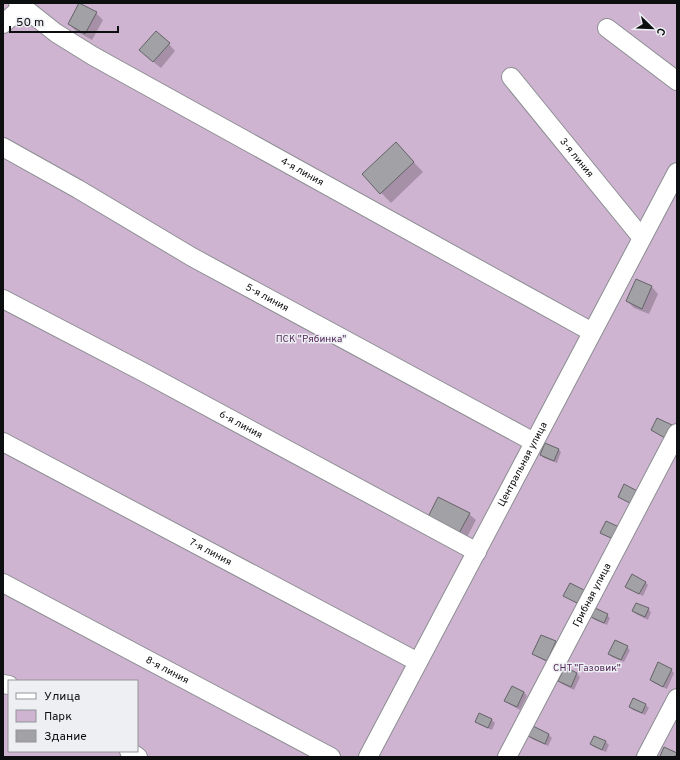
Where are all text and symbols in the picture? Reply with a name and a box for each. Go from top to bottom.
scale bar [10,8,118,34]
north arrow [632,8,672,48]
text: 50 m [16,15,44,31]
text: С [652,26,668,37]
street label: 3-я линия [557,135,597,180]
street label: 4-я линия [278,154,326,189]
street label: 5-я линия [243,281,291,315]
park label: ПСК "Рябинка" [276,333,346,346]
street label: 6-я линия [217,408,265,442]
street label: Центральная улица [495,420,550,509]
street label: 7-я линия [187,536,234,569]
street label: Грибная улица [570,561,614,629]
street label: 8-я линия [143,653,191,687]
park label: СНТ "Газовик" [553,662,621,675]
legend [8,680,138,752]
text: Улица [44,689,80,705]
text: Парк [44,709,72,725]
text: Здание [44,729,87,745]

